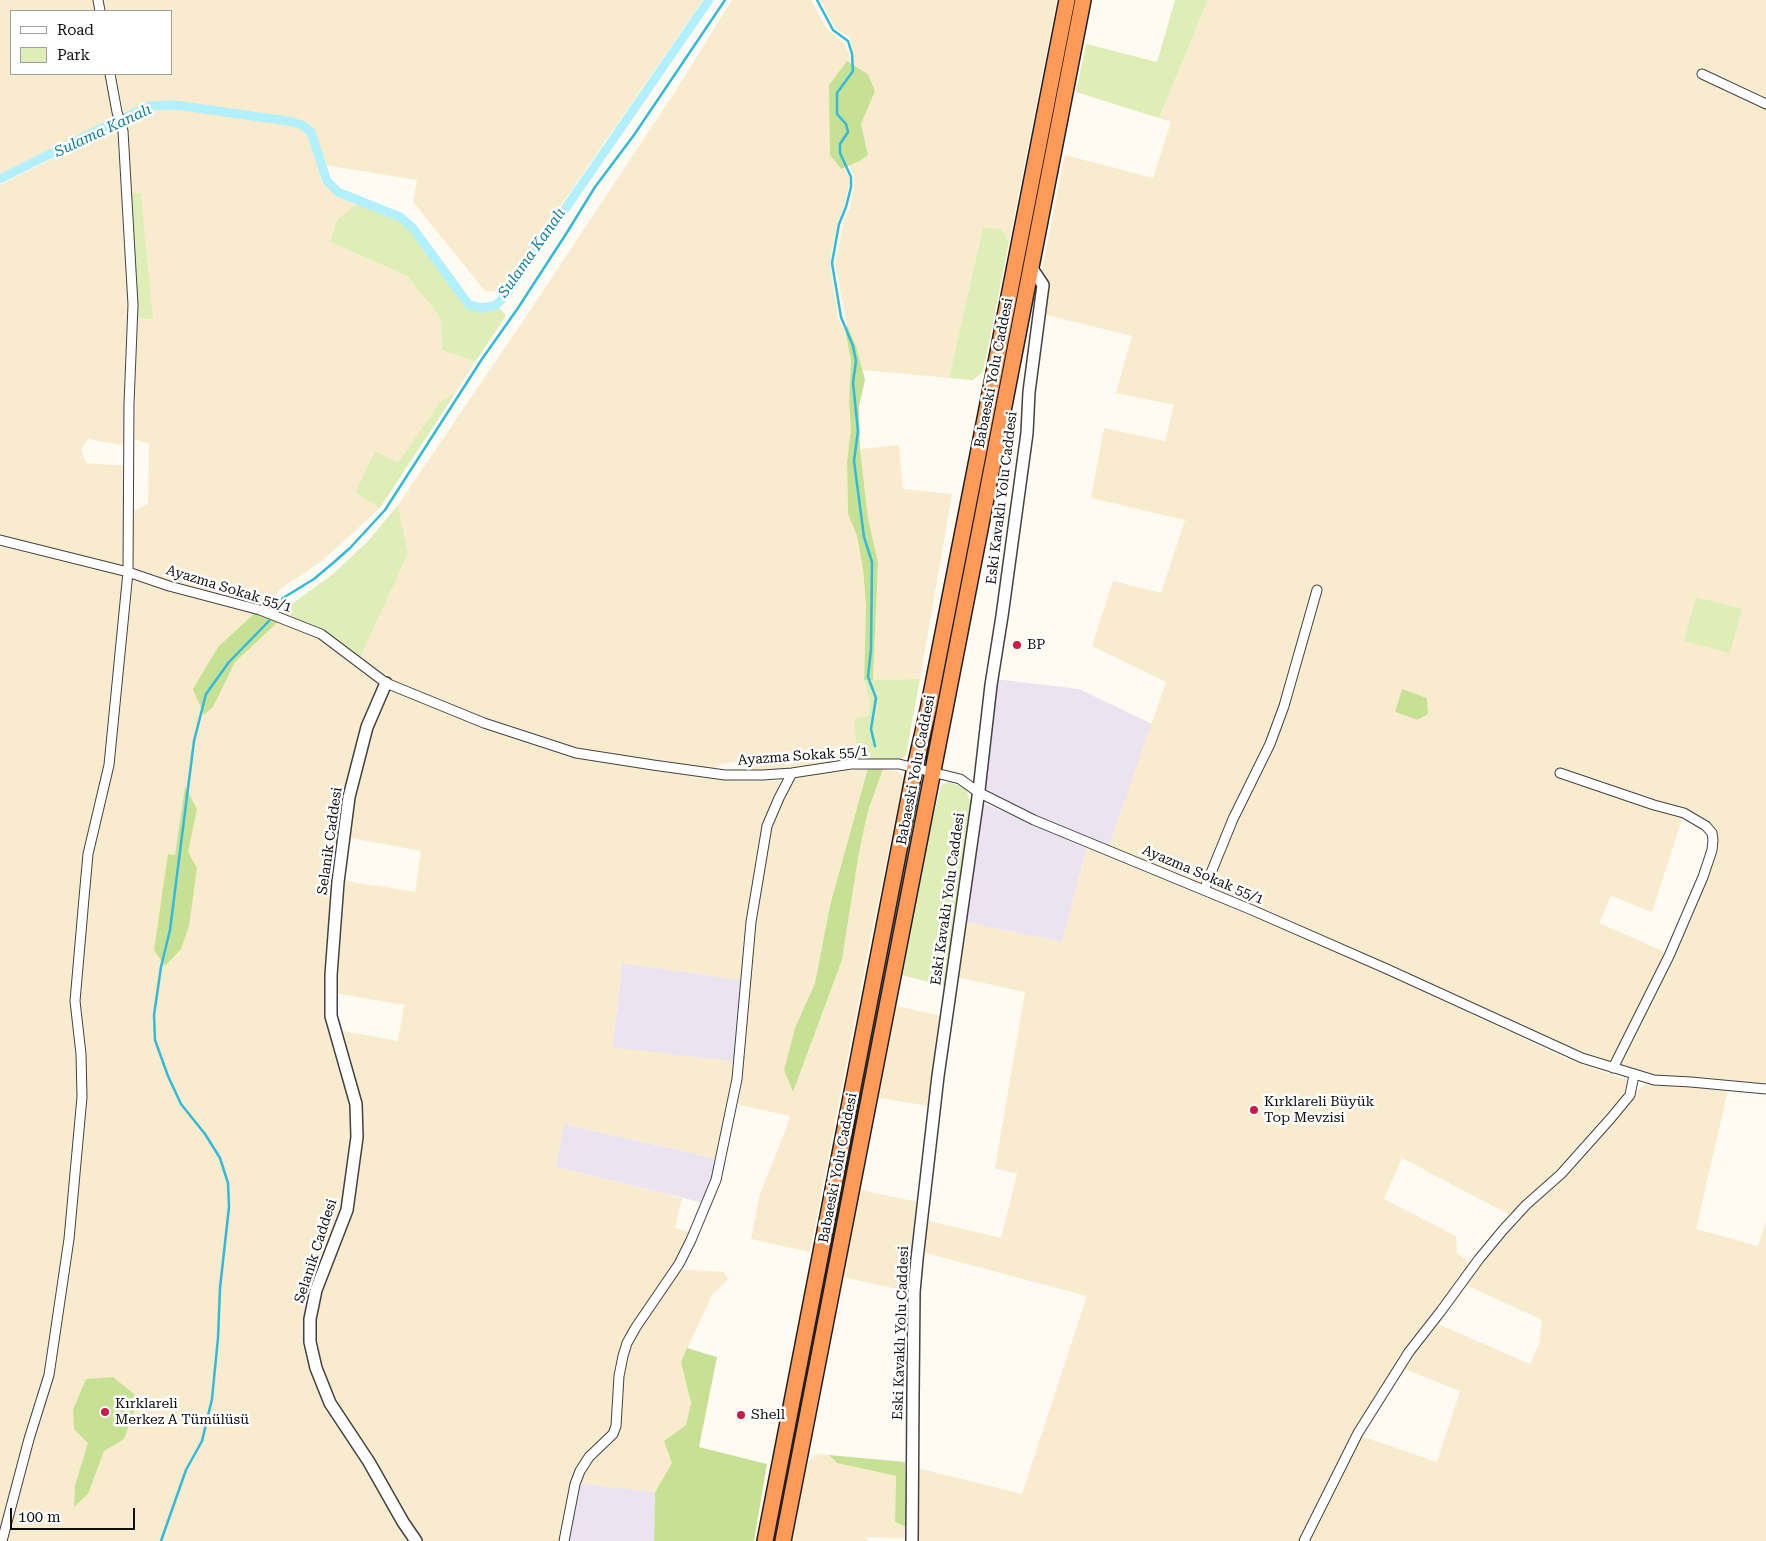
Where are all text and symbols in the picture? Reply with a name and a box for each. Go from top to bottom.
legend [10,10,172,75]
text: Road [57,21,94,39]
text: Park [57,46,90,64]
water label: Sulama Kanalı [52,101,154,161]
water label: Sulama Kanalı [495,205,569,301]
street label: Babaeski Yolu Caddesi [971,297,1017,449]
street label: Eski Kavaklı Yolu Caddesi [983,411,1021,585]
street label: Ayazma Sokak 55/1 [164,562,294,616]
place label: BP [1027,637,1045,653]
marker: BP [1011,639,1023,651]
street label: Babaeski Yolu Caddesi [893,694,939,846]
street label: Ayazma Sokak 55/1 [737,743,869,769]
street label: Selanik Caddesi [314,786,346,896]
street label: Eski Kavaklı Yolu Caddesi [928,812,968,986]
street label: Ayazma Sokak 55/1 [1140,842,1266,908]
street label: Babaeski Yolu Caddesi [815,1092,861,1244]
place label: Kırklareli Büyük Top Mevzisi [1264,1094,1374,1126]
marker: Kırklareli Büyük Top Mevzisi [1248,1104,1260,1116]
street label: Selanik Caddesi [291,1197,341,1305]
street label: Eski Kavaklı Yolu Caddesi [890,1246,912,1420]
place label: Kırklareli Merkez A Tümülüsü [115,1396,249,1428]
marker: Kırklareli Merkez A Tümülüsü [99,1406,111,1418]
place label: Shell [751,1407,785,1423]
marker: Shell [735,1409,747,1421]
scale bar [12,1498,138,1530]
text: 100 m [18,1508,61,1526]

